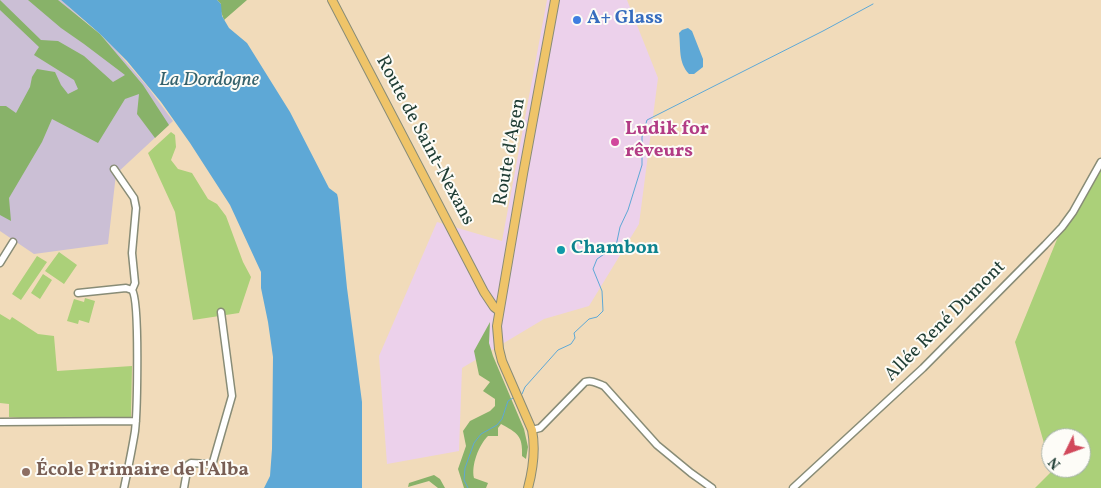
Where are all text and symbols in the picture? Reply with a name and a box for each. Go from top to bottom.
place label: A+ Glass [587,9,663,31]
marker: A+ Glass [571,14,583,26]
street label: Route de Saint-Nexans [370,52,478,230]
water label: La Dordogne [159,69,259,93]
street label: Route d'Agen [490,96,532,208]
place label: Ludik for rêveurs [625,120,709,164]
marker: Ludik for rêveurs [609,136,621,148]
place label: Chambon [571,239,659,261]
marker: Chambon [555,244,567,256]
street label: Allée René Dumont [881,257,1011,387]
north arrow [1041,428,1091,478]
text: N [1045,453,1066,473]
place label: École Primaire de l'Alba [36,461,249,483]
marker: École Primaire de l'Alba [20,466,32,478]

